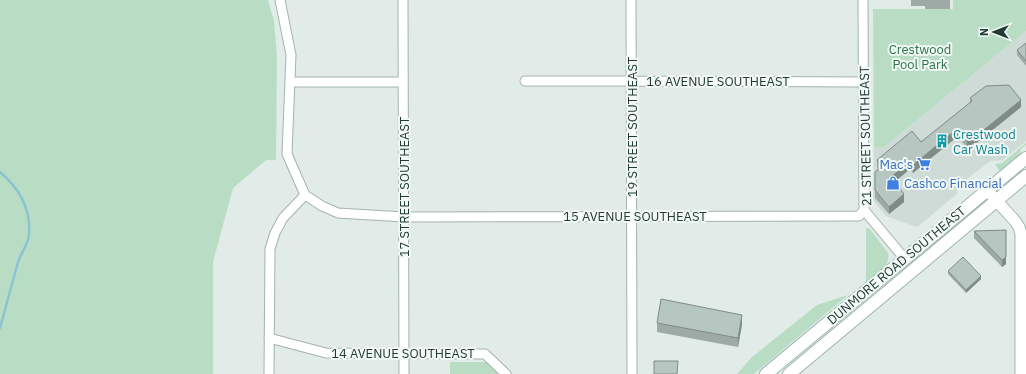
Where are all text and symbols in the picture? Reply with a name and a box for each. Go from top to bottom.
north arrow [974,12,1014,52]
text: N [977,28,991,36]
park label: Crestwood Pool Park [889,41,951,73]
street label: 19 STREET SOUTHEAST [624,56,641,197]
street label: 21 STREET SOUTHEAST [856,65,875,206]
street label: 16 AVENUE SOUTHEAST [646,73,790,90]
street label: 17 STREET SOUTHEAST [396,116,413,257]
place label: Crestwood Car Wash [953,126,1016,158]
building icon: Crestwood Car Wash [934,133,950,149]
place label: Mac's [879,156,913,173]
supermarket icon: Mac's [916,156,932,172]
shop icon: Cashco Financial [885,175,901,191]
place label: Cashco Financial [904,175,1002,192]
street label: DUNMORE ROAD SOUTHEAST [824,202,970,328]
street label: 15 AVENUE SOUTHEAST [563,208,707,225]
street label: 14 AVENUE SOUTHEAST [331,345,475,362]

